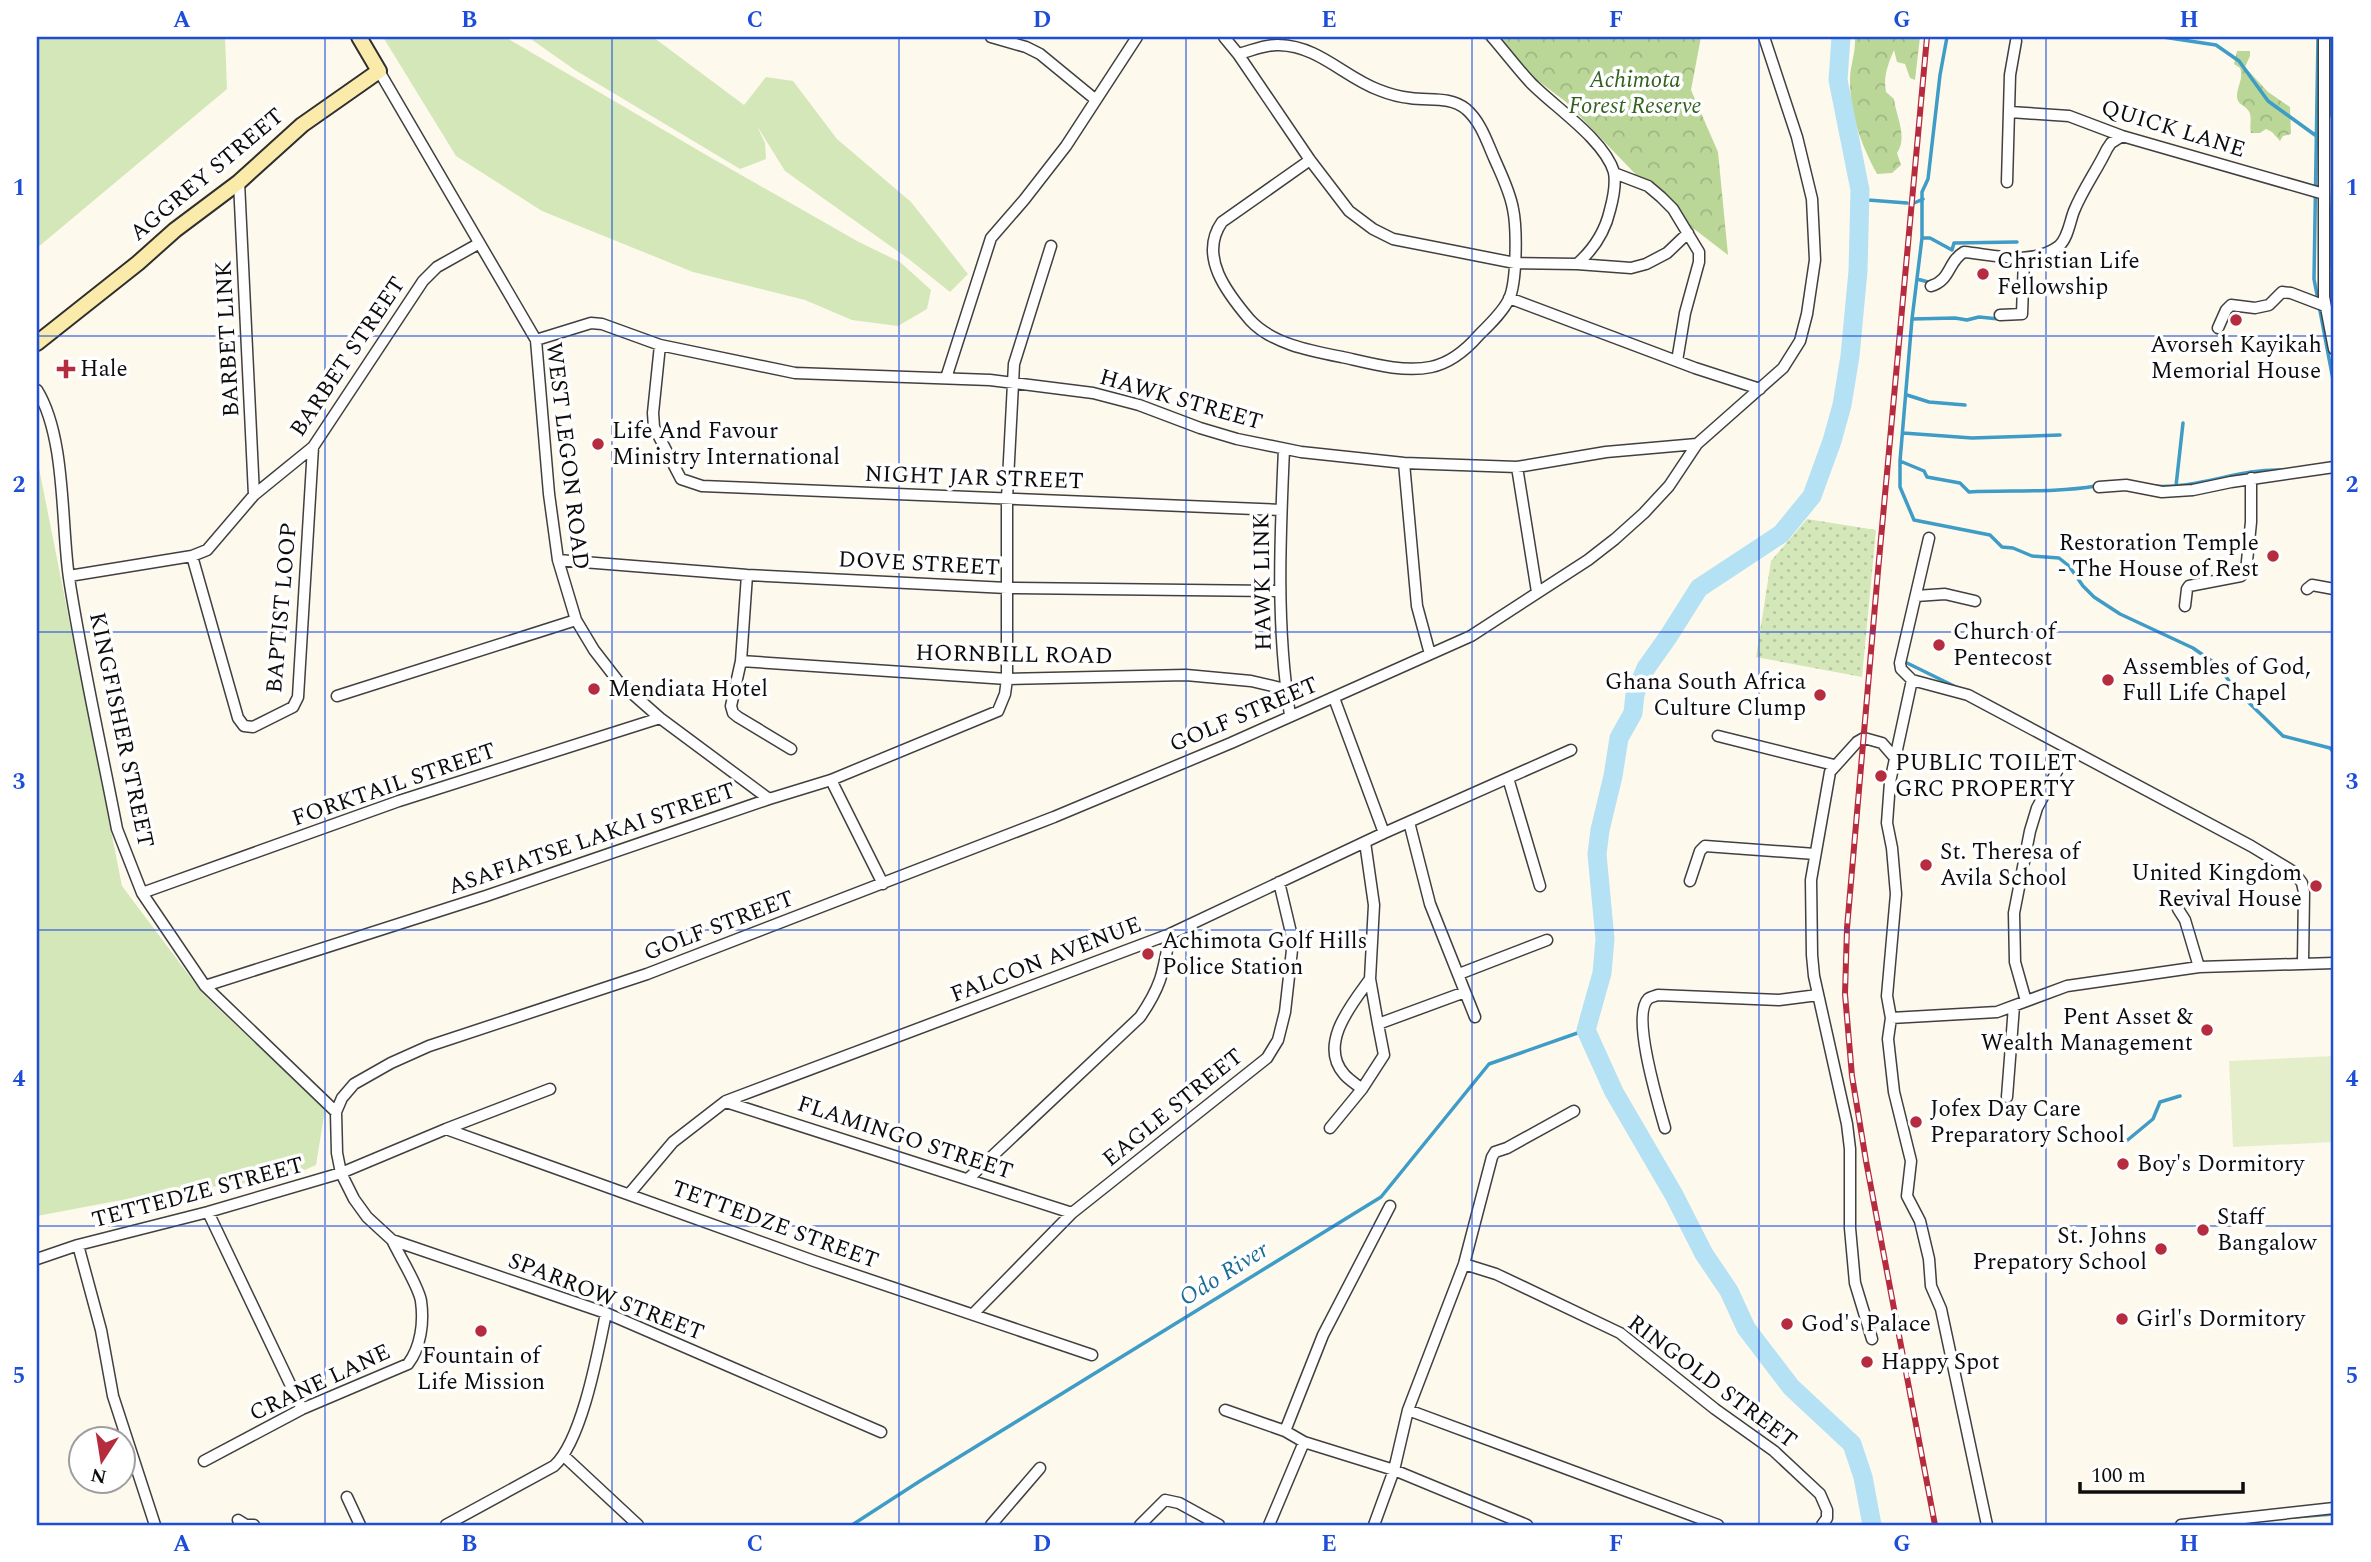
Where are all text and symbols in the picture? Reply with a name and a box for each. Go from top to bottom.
text: A [173,3,191,38]
text: B [461,3,477,38]
text: C [747,3,763,38]
text: D [1033,3,1051,38]
text: E [1321,3,1337,38]
text: F [1609,3,1623,38]
text: G [1893,3,1911,38]
text: H [2179,3,2199,38]
park label: Achimota Forest Reserve [1568,63,1702,124]
street label: QUICK LANE [2096,90,2250,168]
street label: AGGREY STREET [122,100,292,250]
text: 1 [13,171,25,206]
text: 1 [2346,171,2358,206]
place label: Christian Life Fellowship [1997,244,2140,305]
street label: BARBET LINK [206,260,250,418]
marker: Christian Life Fellowship [1975,266,1991,282]
street label: BARBET STREET [281,270,415,444]
marker: Avorseh Kayikah Memorial House [2228,312,2244,328]
place label: Avorseh Kayikah Memorial House [2150,328,2322,389]
street label: WEST LEGON ROAD [536,340,598,572]
place label: Hale [80,352,128,387]
street label: HAWK STREET [1095,360,1267,440]
marker: Hale [58,361,74,377]
place label: Life And Favour Ministry International [612,414,840,475]
marker: Life And Favour Ministry International [590,436,606,452]
street label: NIGHT JAR STREET [864,457,1084,499]
text: 2 [13,468,26,503]
text: 2 [2346,468,2359,503]
street label: HAWK LINK [1244,512,1282,651]
street label: BAPTIST LOOP [257,521,307,695]
place label: Restoration Temple - The House of Rest [2058,526,2259,587]
street label: DOVE STREET [837,542,1001,586]
marker: Restoration Temple - The House of Rest [2265,548,2281,564]
street label: KINGFISHER STREET [79,609,163,851]
place label: Church of Pentecost [1953,615,2058,676]
street label: HORNBILL ROAD [915,636,1113,674]
marker: Church of Pentecost [1931,637,1947,653]
place label: Assembles of God, Full Life Chapel [2122,650,2311,711]
place label: Ghana South Africa Culture Clump [1605,665,1806,726]
street label: GOLF STREET [1164,668,1324,762]
place label: Mendiata Hotel [608,672,768,707]
marker: Assembles of God, Full Life Chapel [2100,672,2116,688]
marker: Mendiata Hotel [586,681,602,697]
marker: Ghana South Africa Culture Clump [1812,687,1828,703]
street label: FORKTAIL STREET [287,734,501,836]
place label: PUBLIC TOILET GRC PROPERTY [1895,746,2077,807]
text: 3 [13,765,26,800]
text: 3 [2346,765,2359,800]
marker: PUBLIC TOILET GRC PROPERTY [1873,768,1889,784]
street label: ASAFIATSE LAKAI STREET [443,773,741,905]
place label: St. Theresa of Avila School [1940,835,2082,896]
place label: United Kingdom Revival House [2131,856,2302,917]
marker: St. Theresa of Avila School [1918,857,1934,873]
marker: United Kingdom Revival House [2308,878,2324,894]
street label: GOLF STREET [639,881,799,971]
street label: FALCON AVENUE [945,907,1147,1013]
place label: Achimota Golf Hills Police Station [1162,924,1367,985]
marker: Achimota Golf Hills Police Station [1140,946,1156,962]
place label: Pent Asset & Wealth Management [1981,1000,2193,1061]
marker: Pent Asset & Wealth Management [2199,1022,2215,1038]
street label: EAGLE STREET [1095,1040,1251,1176]
text: 4 [13,1062,26,1097]
text: 4 [2346,1062,2359,1097]
street label: FLAMINGO STREET [792,1087,1018,1189]
place label: Jofex Day Care Preparatory School [1930,1092,2125,1153]
marker: Jofex Day Care Preparatory School [1908,1114,1924,1130]
place label: Boy's Dormitory [2137,1147,2305,1182]
street label: TETTEDZE STREET [88,1148,308,1238]
marker: Boy's Dormitory [2115,1156,2131,1172]
street label: TETTEDZE STREET [667,1171,883,1279]
place label: Staff Bangalow [2217,1200,2317,1261]
place label: St. Johns Prepatory School [1973,1219,2147,1280]
marker: Staff Bangalow [2195,1222,2211,1238]
water label: Odo River [1172,1232,1276,1316]
marker: St. Johns Prepatory School [2153,1241,2169,1257]
street label: SPARROW STREET [503,1243,709,1351]
place label: Girl's Dormitory [2136,1302,2306,1337]
street label: RINGOLD STREET [1620,1306,1804,1458]
place label: God's Palace [1801,1307,1931,1342]
marker: Girl's Dormitory [2114,1311,2130,1327]
marker: God's Palace [1779,1316,1795,1332]
marker: Fountain of Life Mission [473,1323,489,1339]
street label: CRANE LANE [243,1335,397,1431]
place label: Fountain of Life Mission [417,1339,545,1400]
place label: Happy Spot [1881,1345,2000,1380]
marker: Happy Spot [1859,1354,1875,1370]
text: 5 [13,1359,25,1394]
text: 5 [2346,1359,2358,1394]
north arrow [66,1426,136,1496]
scale bar [2080,1450,2243,1494]
text: N [88,1459,109,1491]
text: 100 m [2091,1460,2146,1492]
text: A [173,1527,191,1562]
text: B [461,1527,477,1562]
text: C [747,1527,763,1562]
text: D [1033,1527,1051,1562]
text: E [1321,1527,1337,1562]
text: F [1609,1527,1623,1562]
text: G [1893,1527,1911,1562]
text: H [2179,1527,2199,1562]

